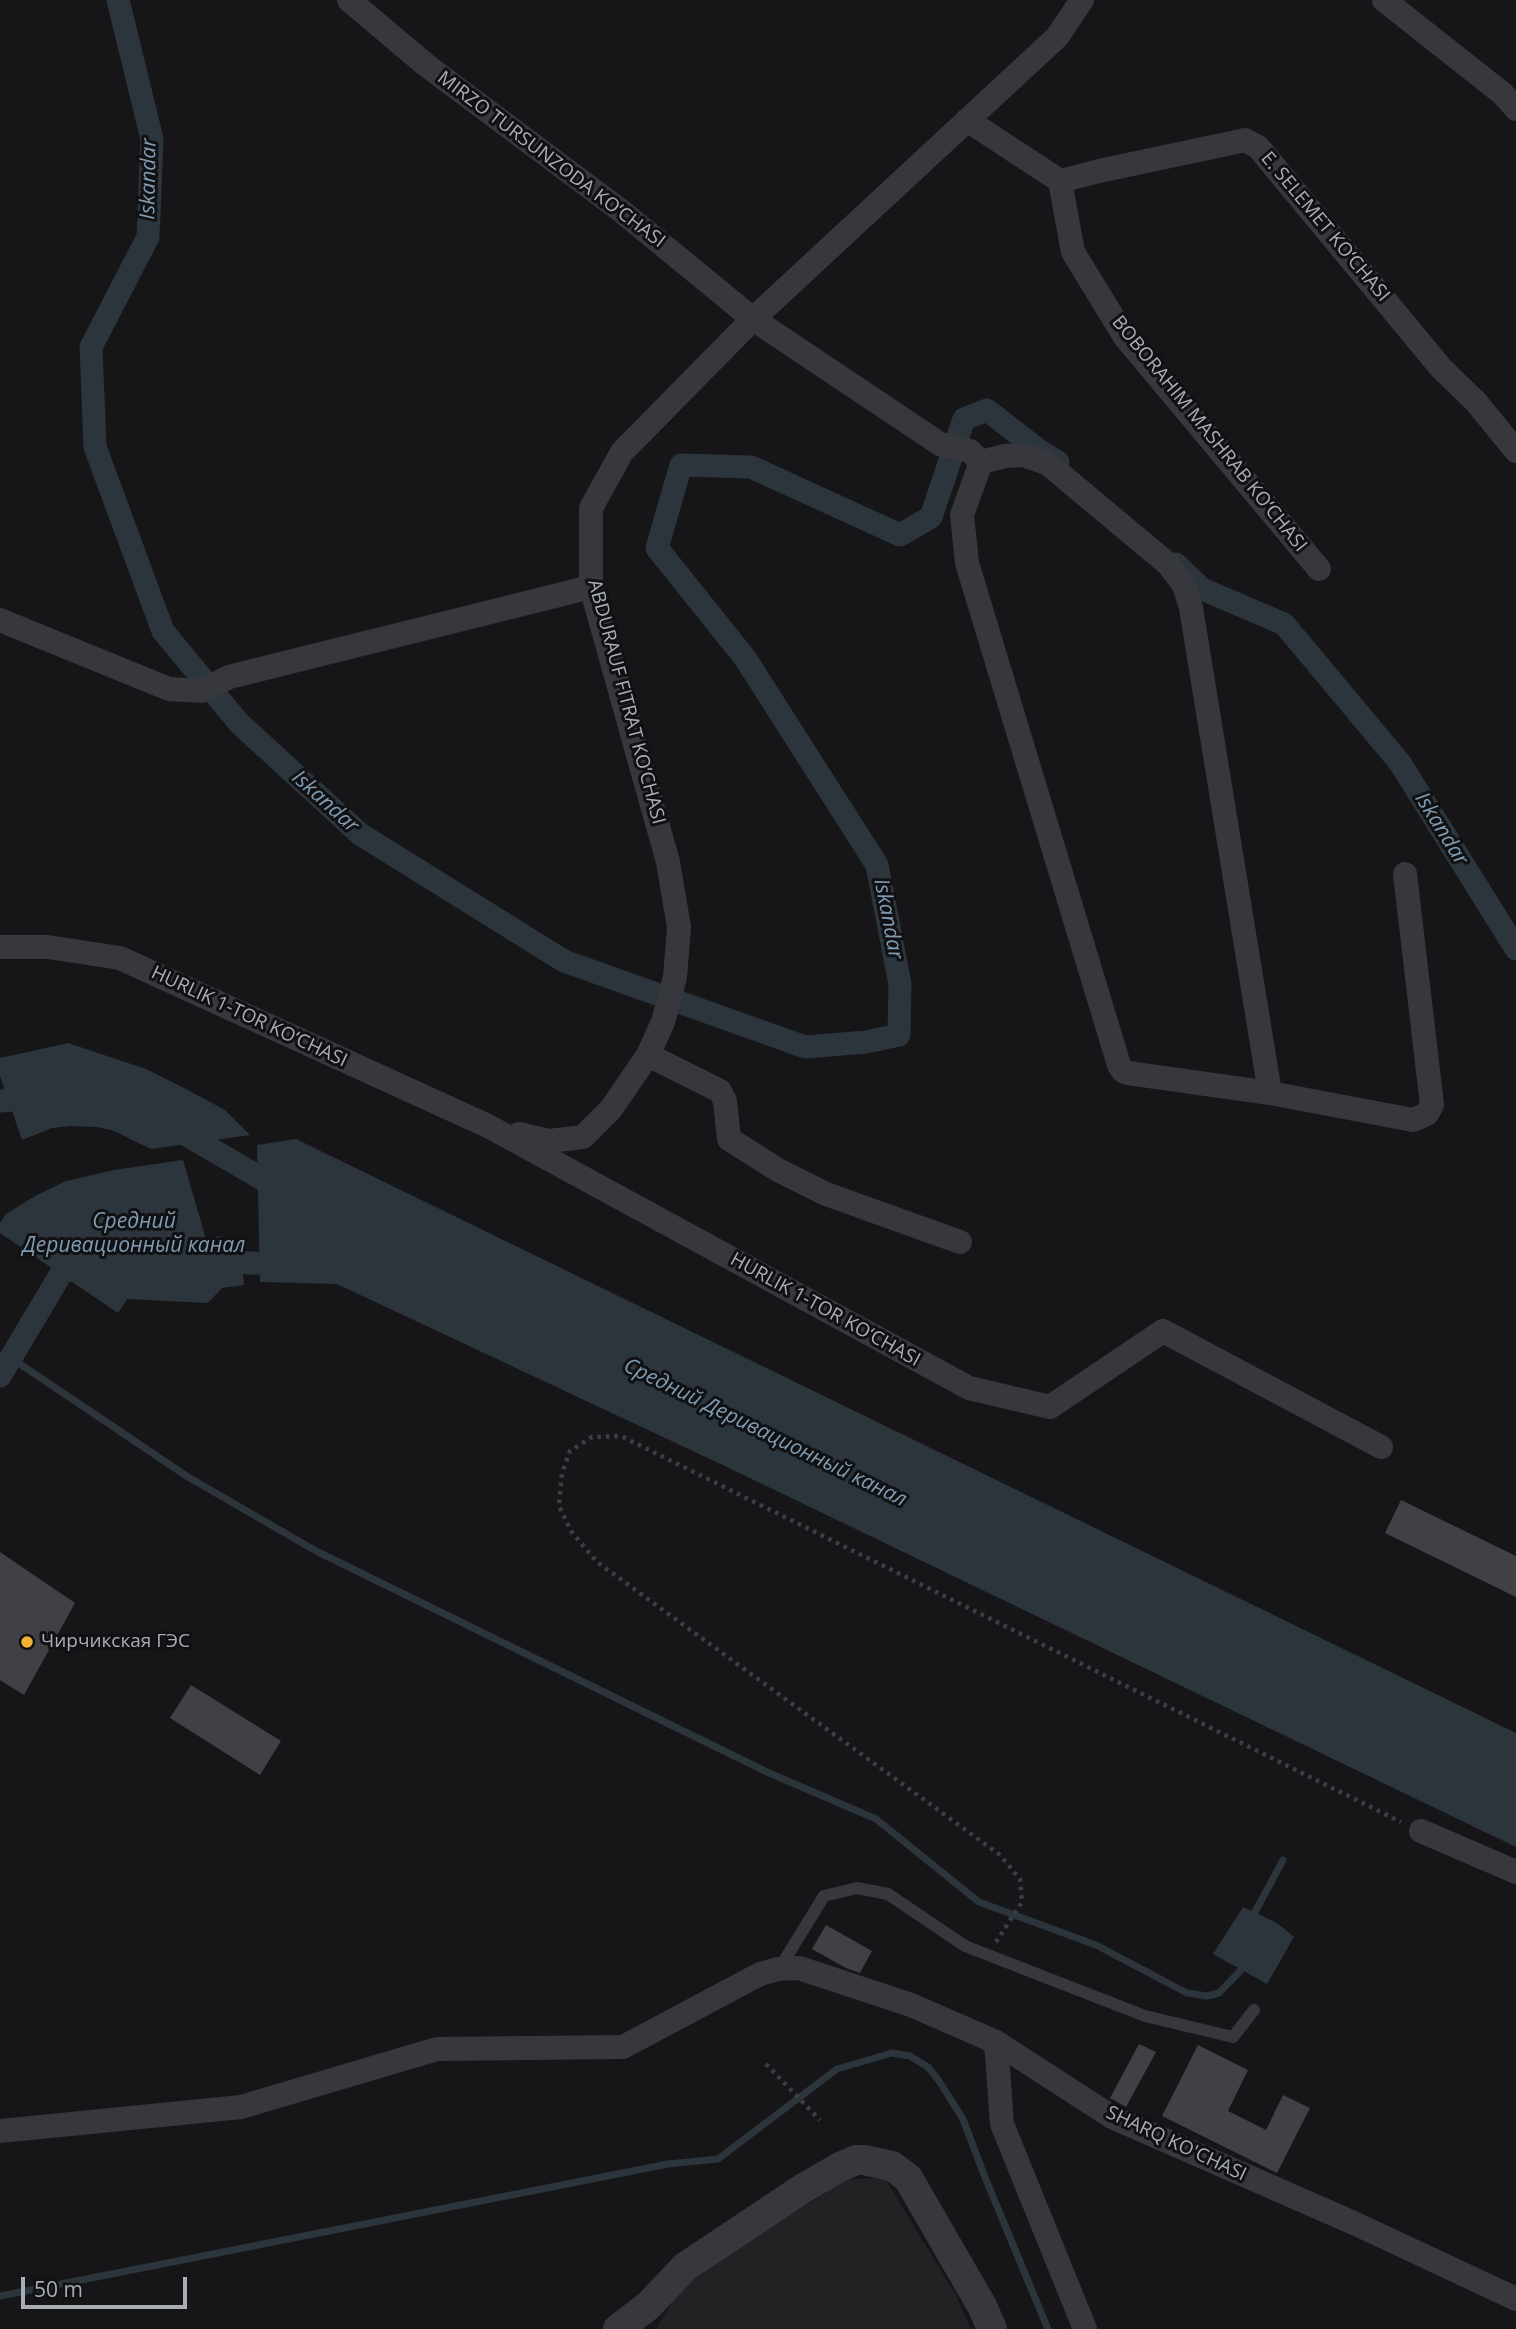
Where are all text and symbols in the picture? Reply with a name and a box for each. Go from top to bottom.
street label: MIRZO TURSUNZODA KO‘CHASI [433,67,669,253]
water label: Iskandar [136,138,162,220]
street label: E. SELEMET KO‘CHASI [1256,148,1394,306]
street label: BOBORAHIM MASHRAB KO‘CHASI [1107,311,1311,557]
street label: ABDURAUF FITRAT KO‘CHASI [582,577,670,827]
water label: Iskandar [286,765,364,839]
water label: Iskandar [1409,788,1473,870]
water label: Iskandar [868,877,908,961]
street label: HURLIK 1-TOR KO‘CHASI [147,962,351,1072]
water label: Средний Деривационный канал [23,1209,245,1259]
street label: HURLIK 1-TOR KO‘CHASI [726,1248,924,1372]
water label: Средний Деривационный канал [619,1353,911,1513]
place label: Чирчикская ГЭС [41,1631,190,1653]
marker: Чирчикская ГЭС [19,1634,35,1650]
street label: SHARQ KO'CHASI [1102,2102,1250,2186]
scale bar [24,2262,191,2306]
text: 50 m [34,2275,83,2303]

